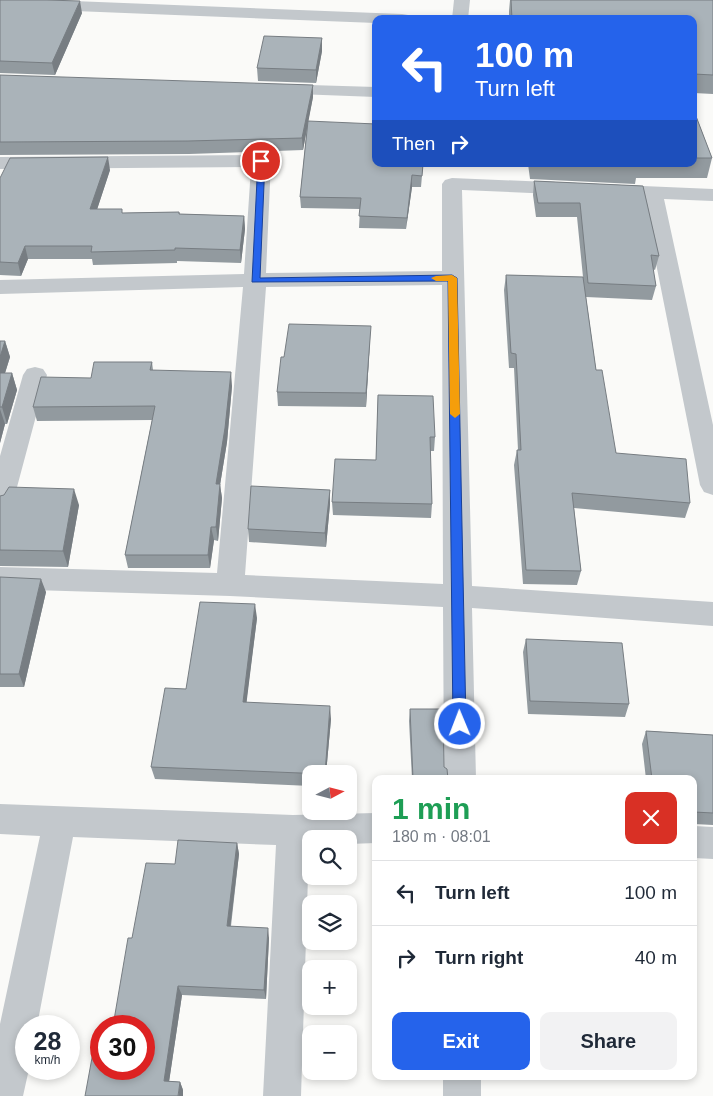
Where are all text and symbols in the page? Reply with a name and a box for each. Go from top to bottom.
icon: left [392,35,457,100]
text: 100 m [475,35,574,74]
text: Turn left [475,76,555,101]
icon: right [445,130,473,158]
text: Then [392,133,435,154]
pin [240,140,282,182]
icon: arrive [247,147,275,175]
position arrow [433,697,485,749]
north arrow [302,765,358,820]
map controls [302,765,357,1080]
text: 1 min [392,792,470,825]
button: close [625,792,677,844]
text: 180 m · 08:01 [392,828,491,845]
button: search [302,830,357,885]
icon: left [392,879,420,907]
text: Turn left [435,882,510,903]
text: 100 m [624,882,677,903]
button: layers [302,895,357,950]
icon: right [392,944,420,972]
text: Turn right [435,947,523,968]
text: 40 m [635,947,677,968]
button: + [302,960,357,1015]
button: Exit [392,1012,530,1070]
button: Share [540,1012,677,1070]
speed limit sign: 30 [90,1015,155,1080]
button: − [302,1025,357,1080]
text: 28 [34,1027,61,1055]
text: km/h [34,1053,61,1067]

